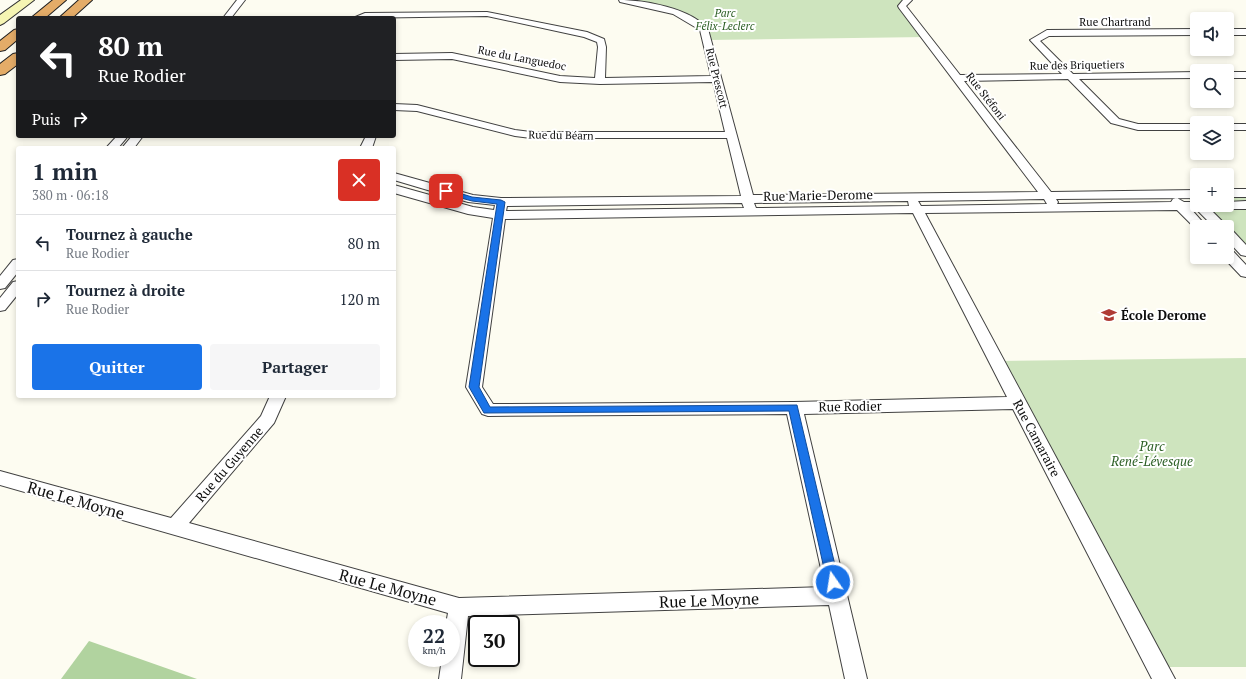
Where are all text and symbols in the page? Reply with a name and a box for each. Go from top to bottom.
park label: Parc Félix-Leclerc [695,6,755,33]
map controls [1190,12,1234,264]
button: sound [1190,12,1234,56]
street label: Rue Chartrand [1079,15,1151,29]
text: 80 m [98,27,163,64]
icon: left [32,32,84,84]
street label: Rue du Languedoc [477,43,567,73]
street label: Rue Prescott [703,46,731,110]
street label: Rue des Briquetiers [1030,57,1125,73]
text: Rue Rodier [98,63,186,87]
button: search [1190,64,1234,108]
street label: Rue Stéfoni [963,69,1009,123]
icon: right [69,108,91,130]
text: Puis [32,109,61,129]
button: layers [1190,116,1234,160]
street label: Rue du Béarn [528,127,594,143]
text: 1 min [32,155,98,187]
button: close [338,159,380,201]
button: + [1190,168,1234,212]
pin [429,174,463,208]
icon: arrive [435,180,457,202]
street label: Rue Marie-Derome [763,185,873,205]
text: 380 m · 06:18 [32,186,109,204]
button: − [1190,220,1234,264]
text: Tournez à gauche [66,224,193,244]
icon: left [32,232,54,254]
text: 80 m [347,233,380,253]
text: Rue Rodier [66,244,129,262]
text: Tournez à droite [66,280,185,300]
icon: right [32,288,54,310]
text: 120 m [339,289,380,309]
text: Rue Rodier [66,300,129,318]
school or university icon: École Derome [1100,306,1118,324]
place label: École Derome [1121,306,1206,324]
button: Quitter [32,344,202,390]
button: Partager [210,344,380,390]
street label: Rue Rodier [818,396,882,416]
street label: Rue Camaraire [1009,396,1065,480]
street label: Rue du Guyenne [191,422,267,506]
park label: Parc René-Lévesque [1110,437,1193,470]
street label: Rue Le Moyne [25,476,127,524]
position arrow [812,561,854,603]
street label: Rue Le Moyne [337,563,439,611]
street label: Rue Le Moyne [659,587,759,613]
speed limit sign: 30 [468,615,520,667]
text: 22 [423,622,445,649]
text: km/h [422,644,446,657]

